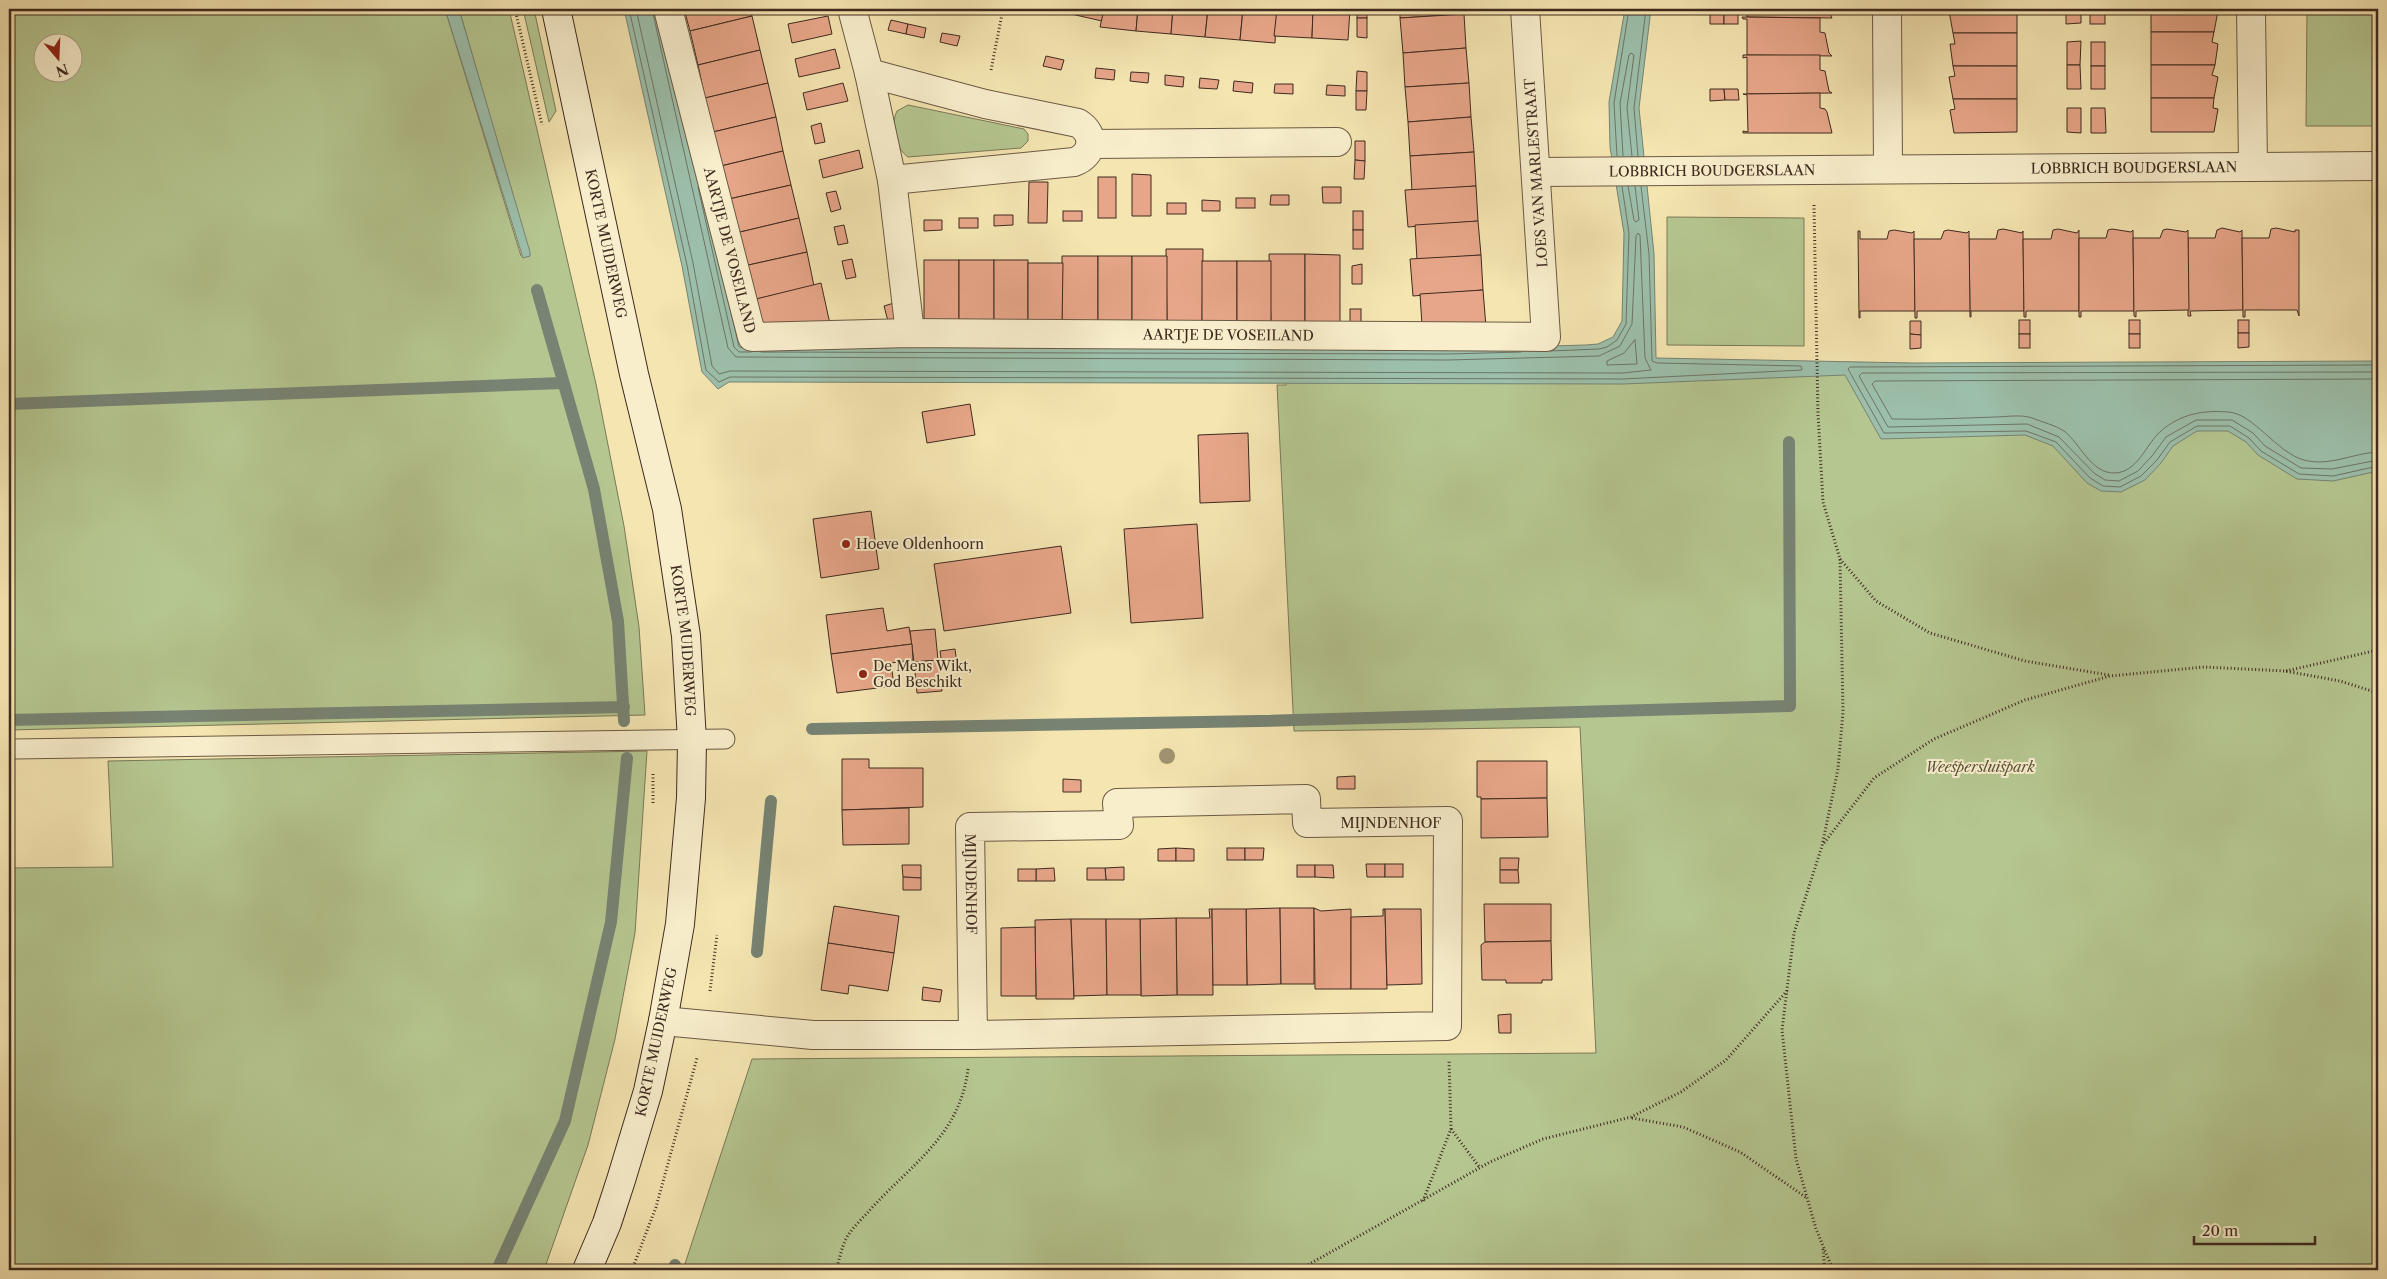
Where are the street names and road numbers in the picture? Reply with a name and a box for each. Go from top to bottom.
street label: LOES VAN MARLESTRAAT [1520,77,1552,268]
street label: LOBBRICH BOUDGERSLAAN [2031,158,2238,177]
street label: LOBBRICH BOUDGERSLAAN [1609,161,1816,180]
street label: AARTJE DE VOSEILAND [700,164,760,335]
street label: KORTE MUIDERWEG [581,167,631,320]
street label: AARTJE DE VOSEILAND [1142,325,1314,345]
street label: KORTE MUIDERWEG [666,564,700,717]
street label: MIJNDENHOF [1341,814,1441,832]
street label: MIJNDENHOF [961,833,981,935]
street label: KORTE MUIDERWEG [631,966,681,1118]

